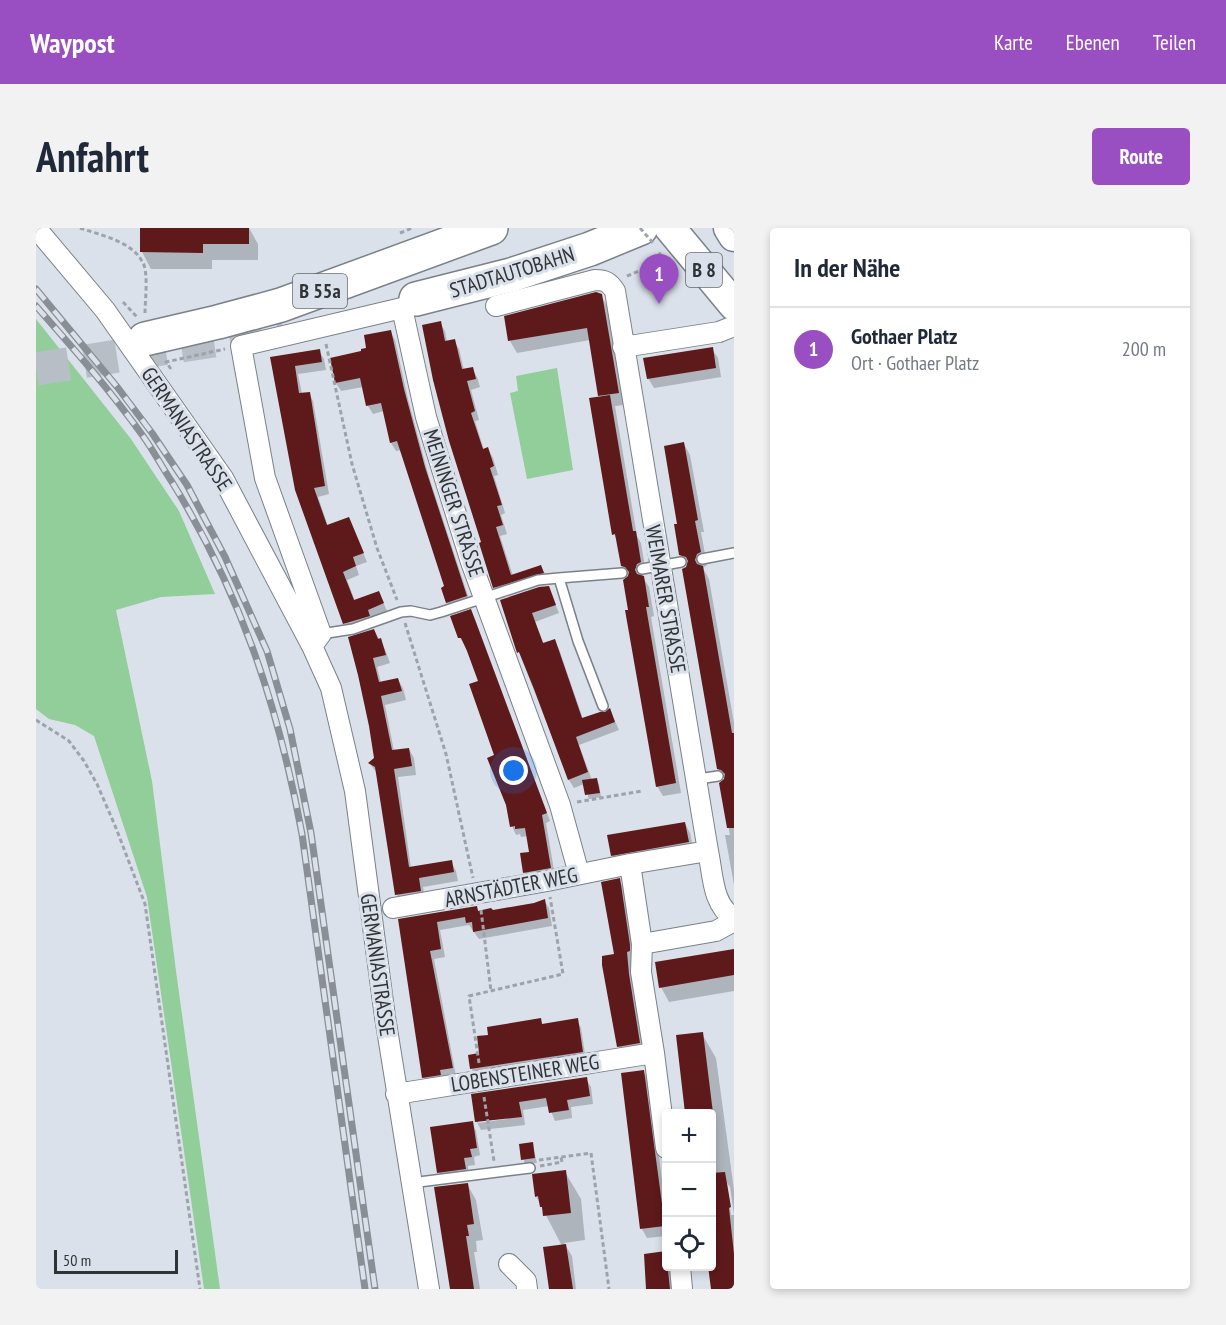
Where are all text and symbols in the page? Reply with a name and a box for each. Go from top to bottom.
text: Waypost [30,24,115,61]
text: Karte [994,29,1033,56]
text: Ebenen [1066,29,1120,56]
text: Teilen [1153,29,1196,56]
button: Route [1092,128,1190,185]
text: Anfahrt [36,129,149,184]
street label: STADTAUTOBAHN [446,240,578,304]
text: In der Nähe [794,251,900,284]
road number: B 8 [686,253,722,287]
pin: 1 [640,254,678,304]
road number: B 55a [293,274,347,308]
text: Gothaer Platz [851,322,957,350]
text: 1 [809,336,818,362]
text: 200 m [1122,336,1166,362]
text: Ort · Gothaer Platz [851,350,979,376]
street label: GERMANIASTRASSE [136,362,238,496]
street label: MEININGER STRASSE [417,426,491,580]
street label: WEIMARER STRASSE [640,523,692,675]
your location [499,756,528,785]
street label: ARNSTÄDTER WEG [442,861,580,913]
street label: GERMANIASTRASSE [355,892,401,1038]
street label: LOBENSTEINER WEG [449,1048,601,1098]
map controls [662,1109,716,1271]
button: + [662,1109,716,1163]
button: − [662,1163,716,1217]
button: locate [662,1217,716,1271]
scale bar [54,1247,178,1274]
text: 50 m [63,1250,91,1270]

